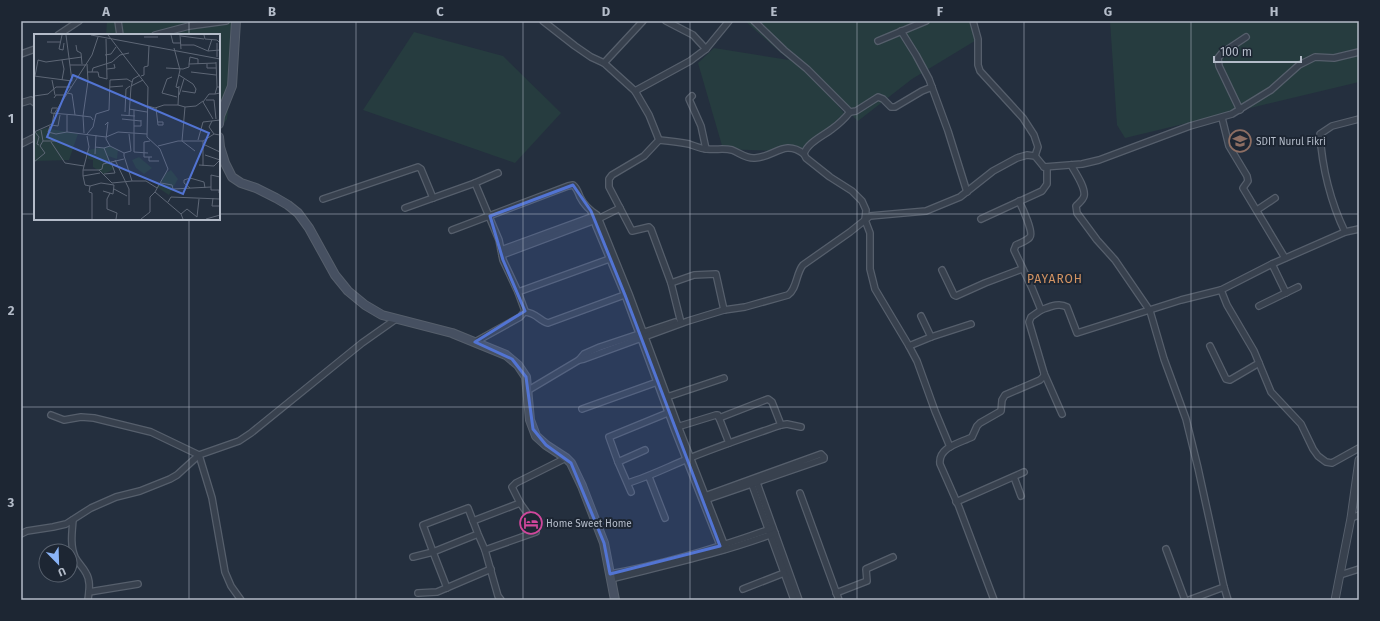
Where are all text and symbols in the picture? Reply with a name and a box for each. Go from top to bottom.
text: A [101,4,110,19]
text: B [268,4,276,19]
text: C [436,4,444,19]
text: D [602,4,611,19]
text: E [771,4,778,19]
text: F [937,4,944,19]
text: G [1104,4,1112,19]
text: H [1270,4,1278,19]
inset map [34,34,220,220]
scale bar [1214,38,1301,64]
text: 100 m [1220,45,1252,59]
text: 1 [8,111,14,126]
school or university icon: SDIT Nurul Fikri [1227,128,1253,154]
place label: SDIT Nurul Fikri [1256,136,1326,148]
district label: PAYAROH [1027,272,1083,286]
text: 2 [8,303,15,318]
text: 3 [7,495,15,510]
hotel icon: Home Sweet Home [518,510,544,536]
place label: Home Sweet Home [546,518,632,530]
north arrow [38,543,78,583]
text: U [56,564,68,579]

